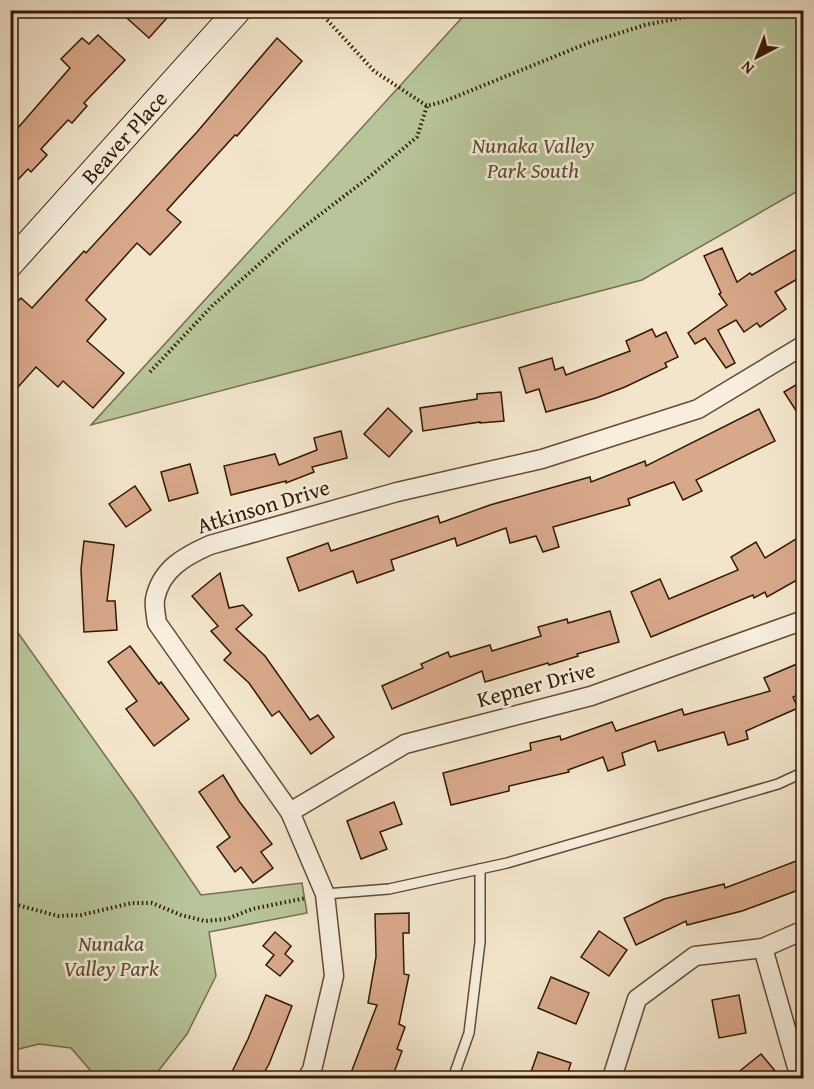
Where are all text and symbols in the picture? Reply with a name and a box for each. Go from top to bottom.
north arrow [727,27,787,87]
text: N [735,55,759,81]
street label: Beaver Place [73,83,175,191]
park label: Nunaka Valley Park South [471,129,594,186]
street label: Atkinson Drive [193,471,333,541]
street label: Kepner Drive [473,653,599,715]
park label: Nunaka Valley Park [63,927,160,984]

